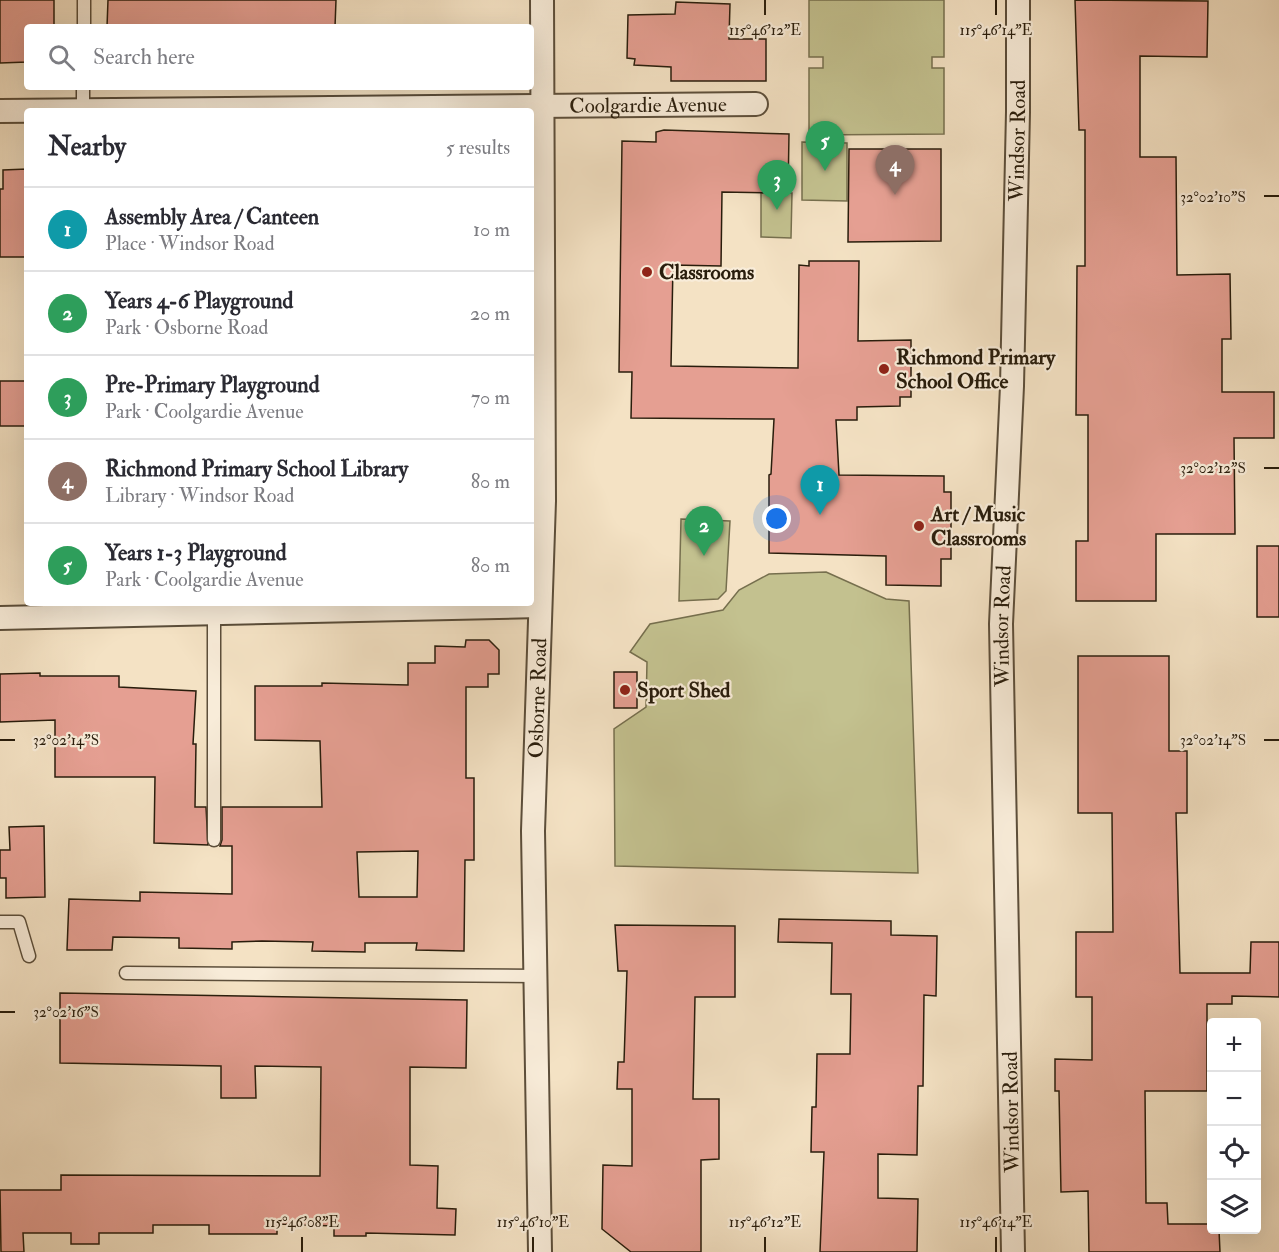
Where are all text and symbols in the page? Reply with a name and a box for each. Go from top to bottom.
text: 115°46'12"E [729,21,801,40]
text: 115°46'14"E [960,21,1033,40]
search box [24,24,534,90]
icon: search [45,41,78,74]
text: Search here [93,43,195,71]
street label: Windsor Road [1003,79,1032,203]
street label: Coolgardie Avenue [569,91,727,120]
pin: 5 [806,122,844,171]
text: Nearby [48,131,126,163]
text: 5 results [446,135,510,160]
pin: 4 [876,146,914,195]
pin: 3 [758,160,796,210]
text: 32°02'10"S [1180,188,1246,207]
text: Assembly Area / Canteen [105,203,319,231]
text: 1 [64,217,71,242]
text: 10 m [473,217,510,242]
text: Place · Windsor Road [105,231,275,256]
place label: Classrooms [659,259,754,286]
marker: Classrooms [640,265,654,279]
text: Years 4-6 Playground [105,287,293,315]
text: 2 [62,301,73,326]
text: 20 m [470,301,510,326]
text: Park · Osborne Road [105,315,268,340]
place label: Richmond Primary School Office [896,344,1056,395]
marker: Richmond Primary School Office [877,362,891,376]
text: Pre-Primary Playground [105,371,319,399]
text: 3 [64,385,71,410]
text: 70 m [471,385,510,410]
text: Park · Coolgardie Avenue [105,399,304,424]
text: Richmond Primary School Library [105,455,408,483]
text: 32°02'12"S [1180,459,1246,478]
pin: 1 [800,466,840,515]
text: 4 [62,469,73,494]
text: 80 m [471,469,510,494]
text: Library · Windsor Road [105,483,294,508]
place label: Art / Music Classrooms [930,501,1026,552]
your location [762,504,791,533]
pin: 2 [684,506,724,556]
marker: Art / Music Classrooms [912,519,926,533]
text: Years 1-3 Playground [105,539,287,567]
text: 5 [63,553,72,578]
text: 80 m [471,553,510,578]
street label: Windsor Road [988,564,1018,688]
text: Park · Coolgardie Avenue [105,567,304,592]
street label: Osborne Road [522,637,553,759]
place label: Sport Shed [637,677,731,704]
marker: Sport Shed [618,683,632,697]
text: 32°02'14"S [33,731,99,750]
text: 32°02'14"S [1180,731,1246,750]
text: 32°02'16"S [33,1003,99,1022]
map controls [1207,1018,1261,1234]
button: + [1207,1018,1261,1072]
street label: Windsor Road [997,1050,1026,1174]
button: − [1207,1072,1261,1126]
button: locate [1207,1126,1261,1180]
button: layers [1207,1180,1261,1234]
text: 115°46'08"E [265,1213,339,1232]
text: 115°46'10"E [497,1213,569,1232]
text: 115°46'12"E [729,1213,801,1232]
text: 115°46'14"E [960,1213,1033,1232]

